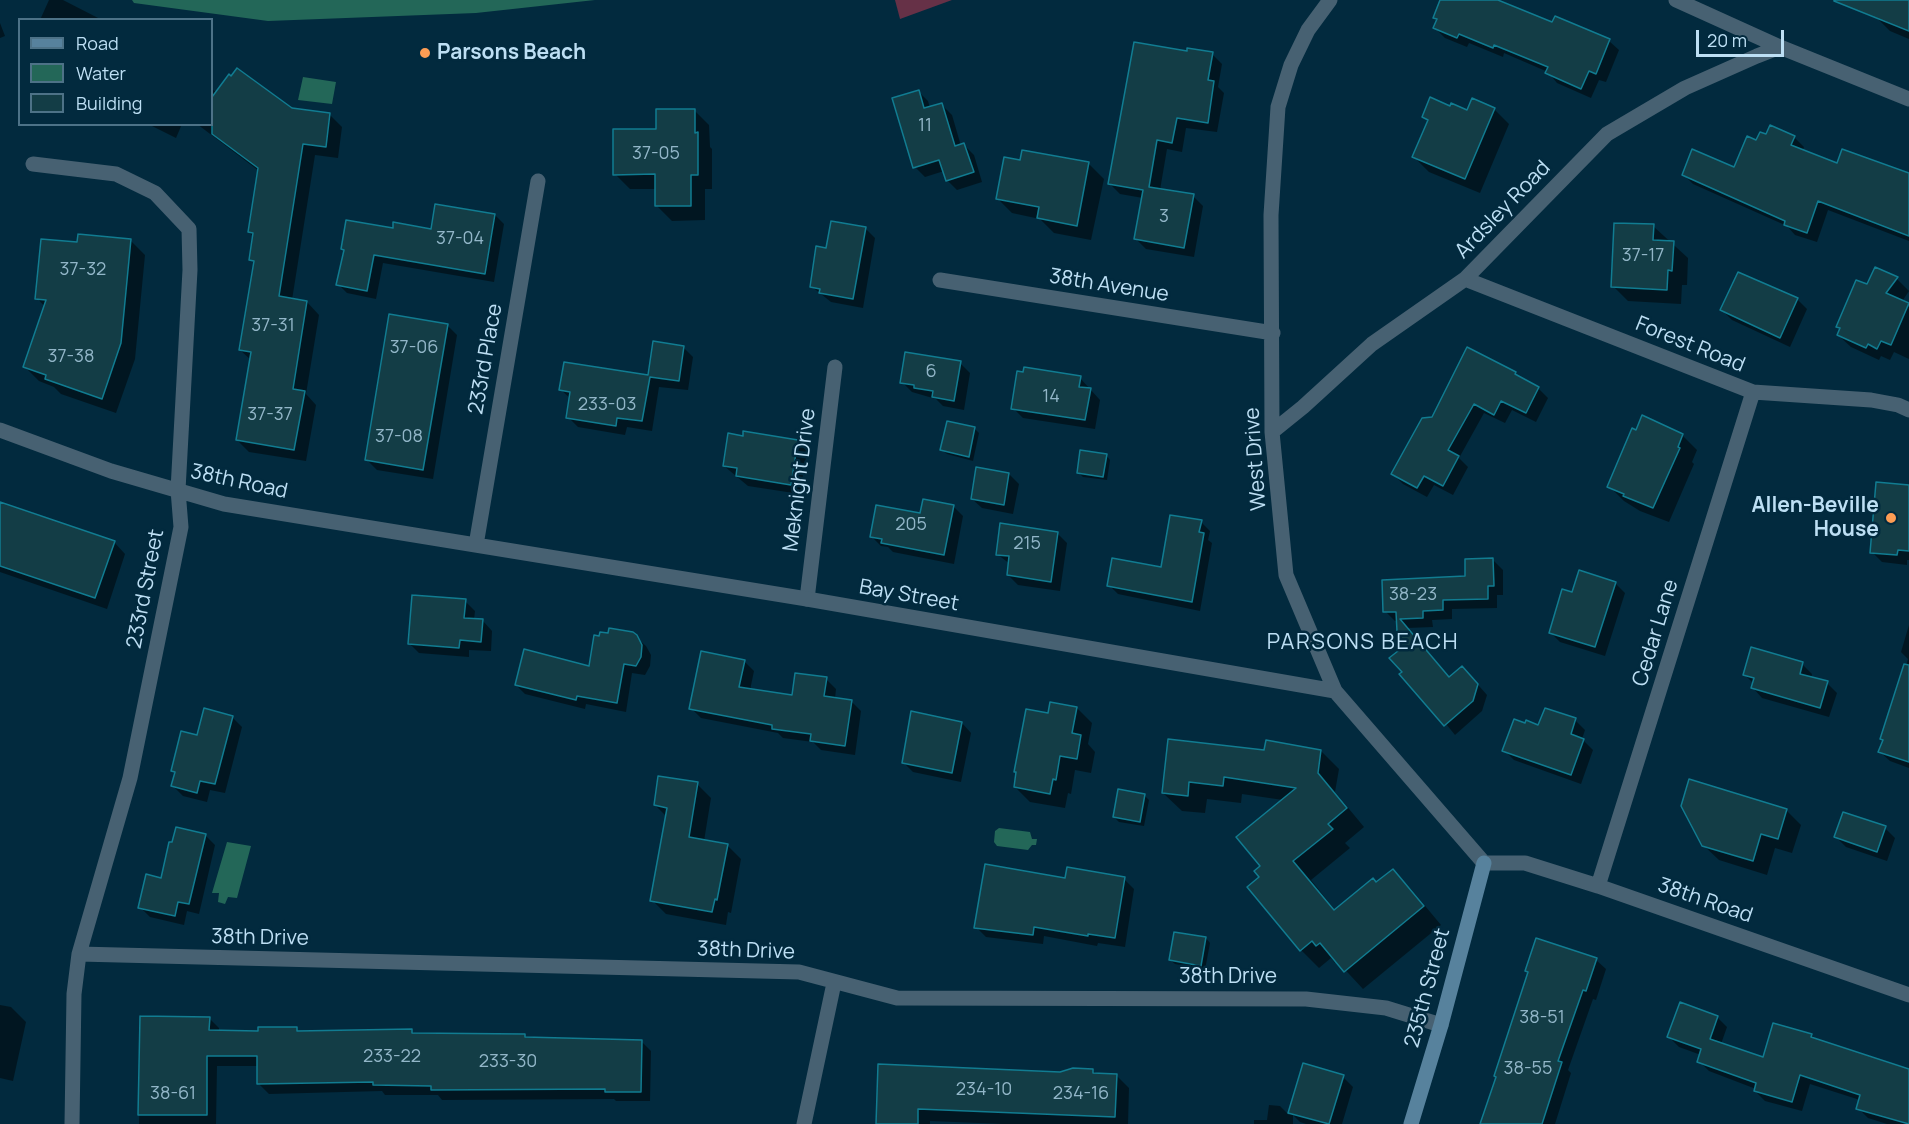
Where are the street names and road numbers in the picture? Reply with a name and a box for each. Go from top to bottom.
street label: Ardsley Road [1450,156,1556,264]
street label: 38th Avenue [1047,264,1171,308]
street label: 233rd Place [464,302,508,416]
street label: Forest Road [1632,312,1748,378]
street label: Meknight Drive [779,407,821,553]
street label: West Drive [1240,407,1272,511]
street label: 38th Road [188,459,290,505]
street label: 233rd Street [122,527,170,651]
street label: Bay Street [857,575,961,617]
street label: Cedar Lane [1628,577,1684,689]
street label: 38th Road [1654,873,1756,929]
street label: 38th Drive [211,925,309,951]
street label: 235th Street [1400,926,1456,1050]
street label: 38th Drive [697,937,795,965]
street label: 38th Drive [1179,964,1277,990]

